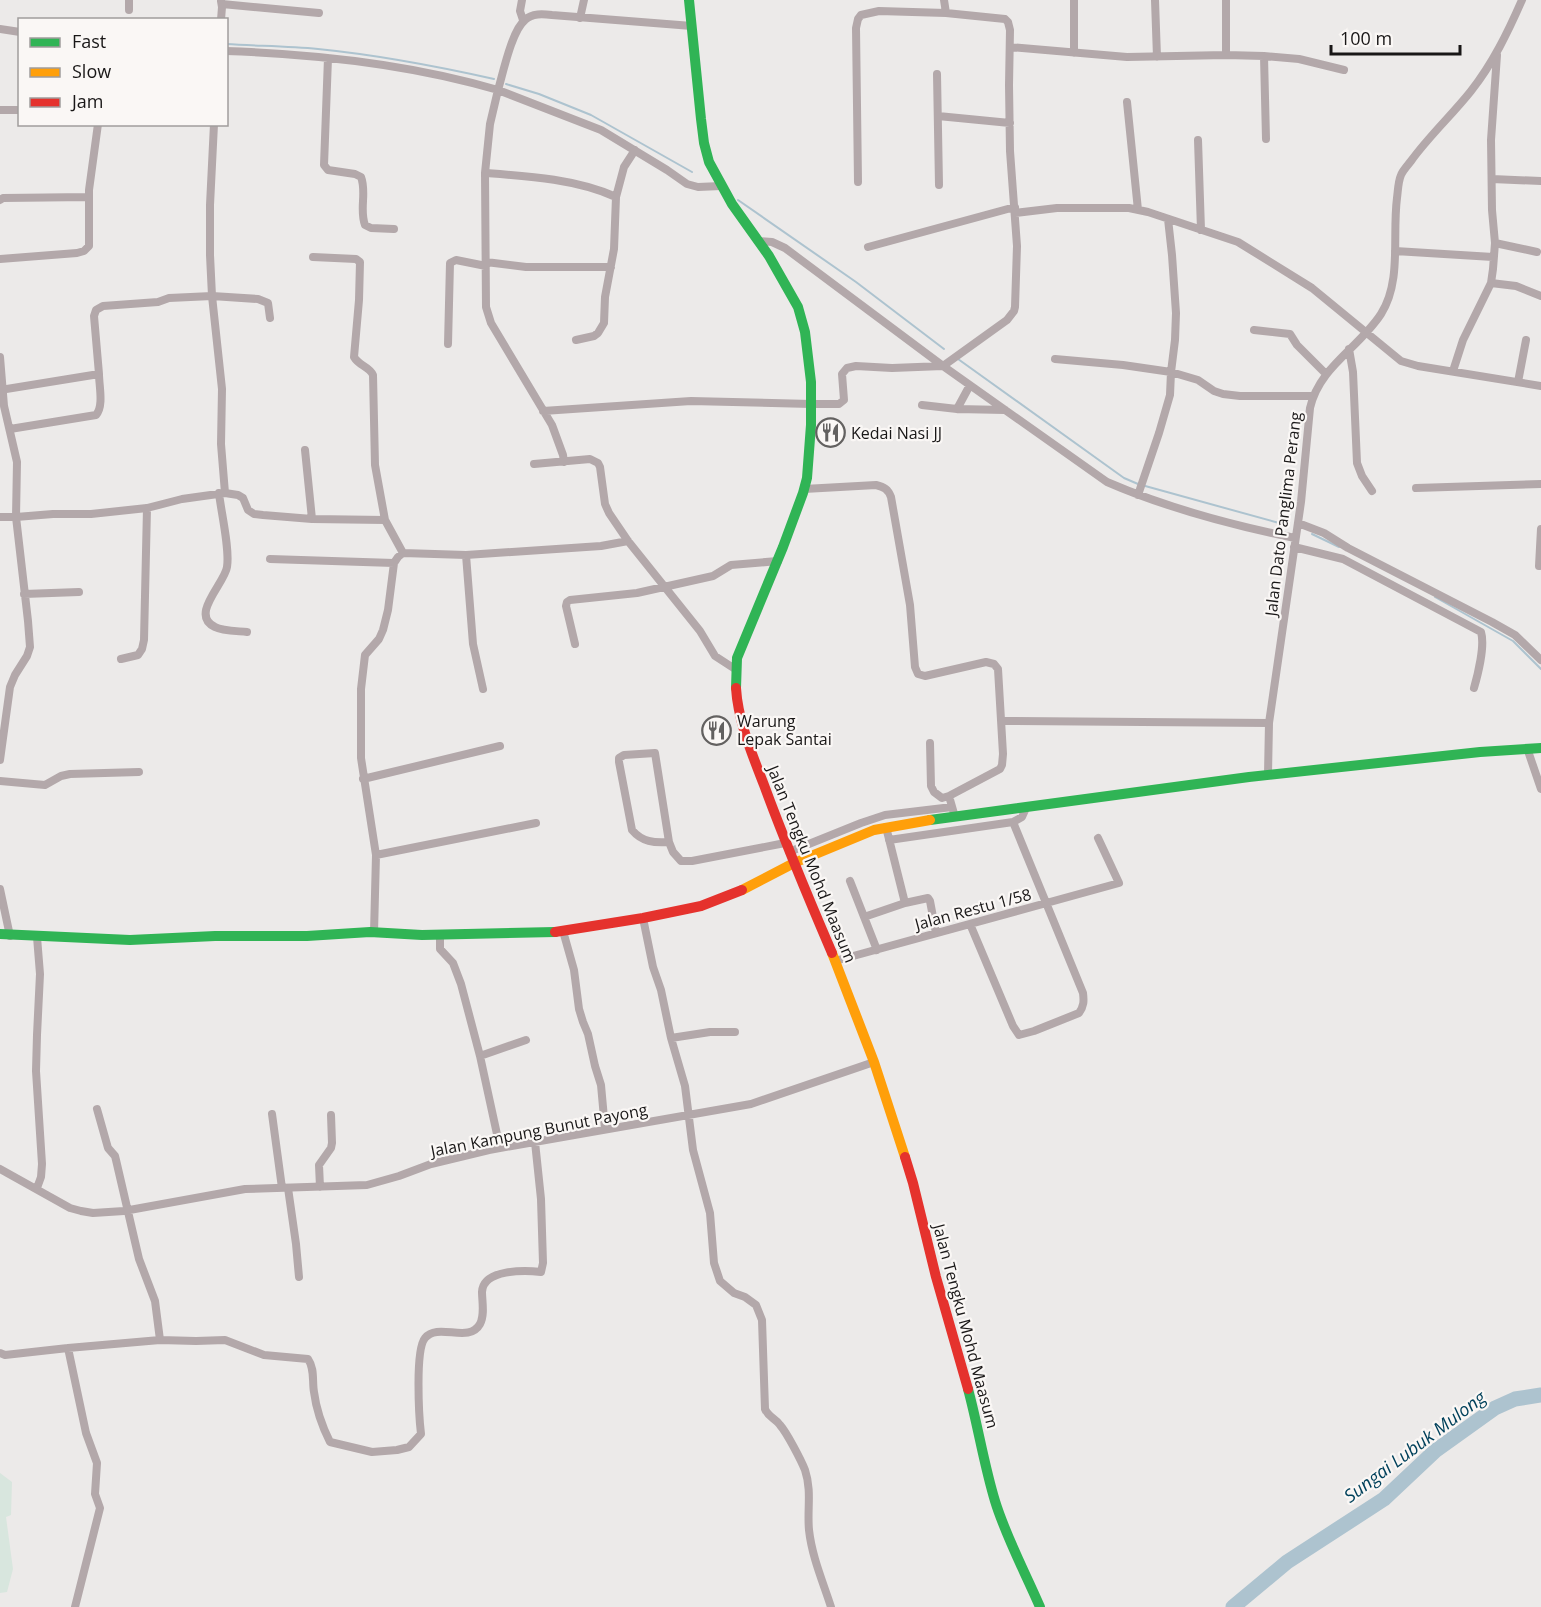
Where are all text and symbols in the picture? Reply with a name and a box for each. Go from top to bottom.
legend [18,18,228,126]
scale bar [1331,18,1460,56]
text: 100 m [1340,26,1392,50]
text: Fast [72,29,106,53]
text: Slow [72,59,111,83]
text: Jam [70,89,104,113]
street label: Jalan Dato Panglima Perang [1259,410,1306,619]
restaurant icon: Kedai Nasi JJ [814,417,846,449]
place label: Kedai Nasi JJ [851,422,942,444]
place label: Warung Lepak Santai [737,710,832,750]
restaurant icon: Warung Lepak Santai [700,714,732,746]
street label: Jalan Tengku Mohd Maasum [762,760,862,966]
street label: Jalan Restu 1/58 [910,883,1034,936]
street label: Jalan Kampung Bunut Payong [427,1098,649,1162]
street label: Jalan Tengku Mohd Maasum [928,1219,1004,1431]
water label: Sungai Lubuk Mulong [1339,1385,1491,1507]

